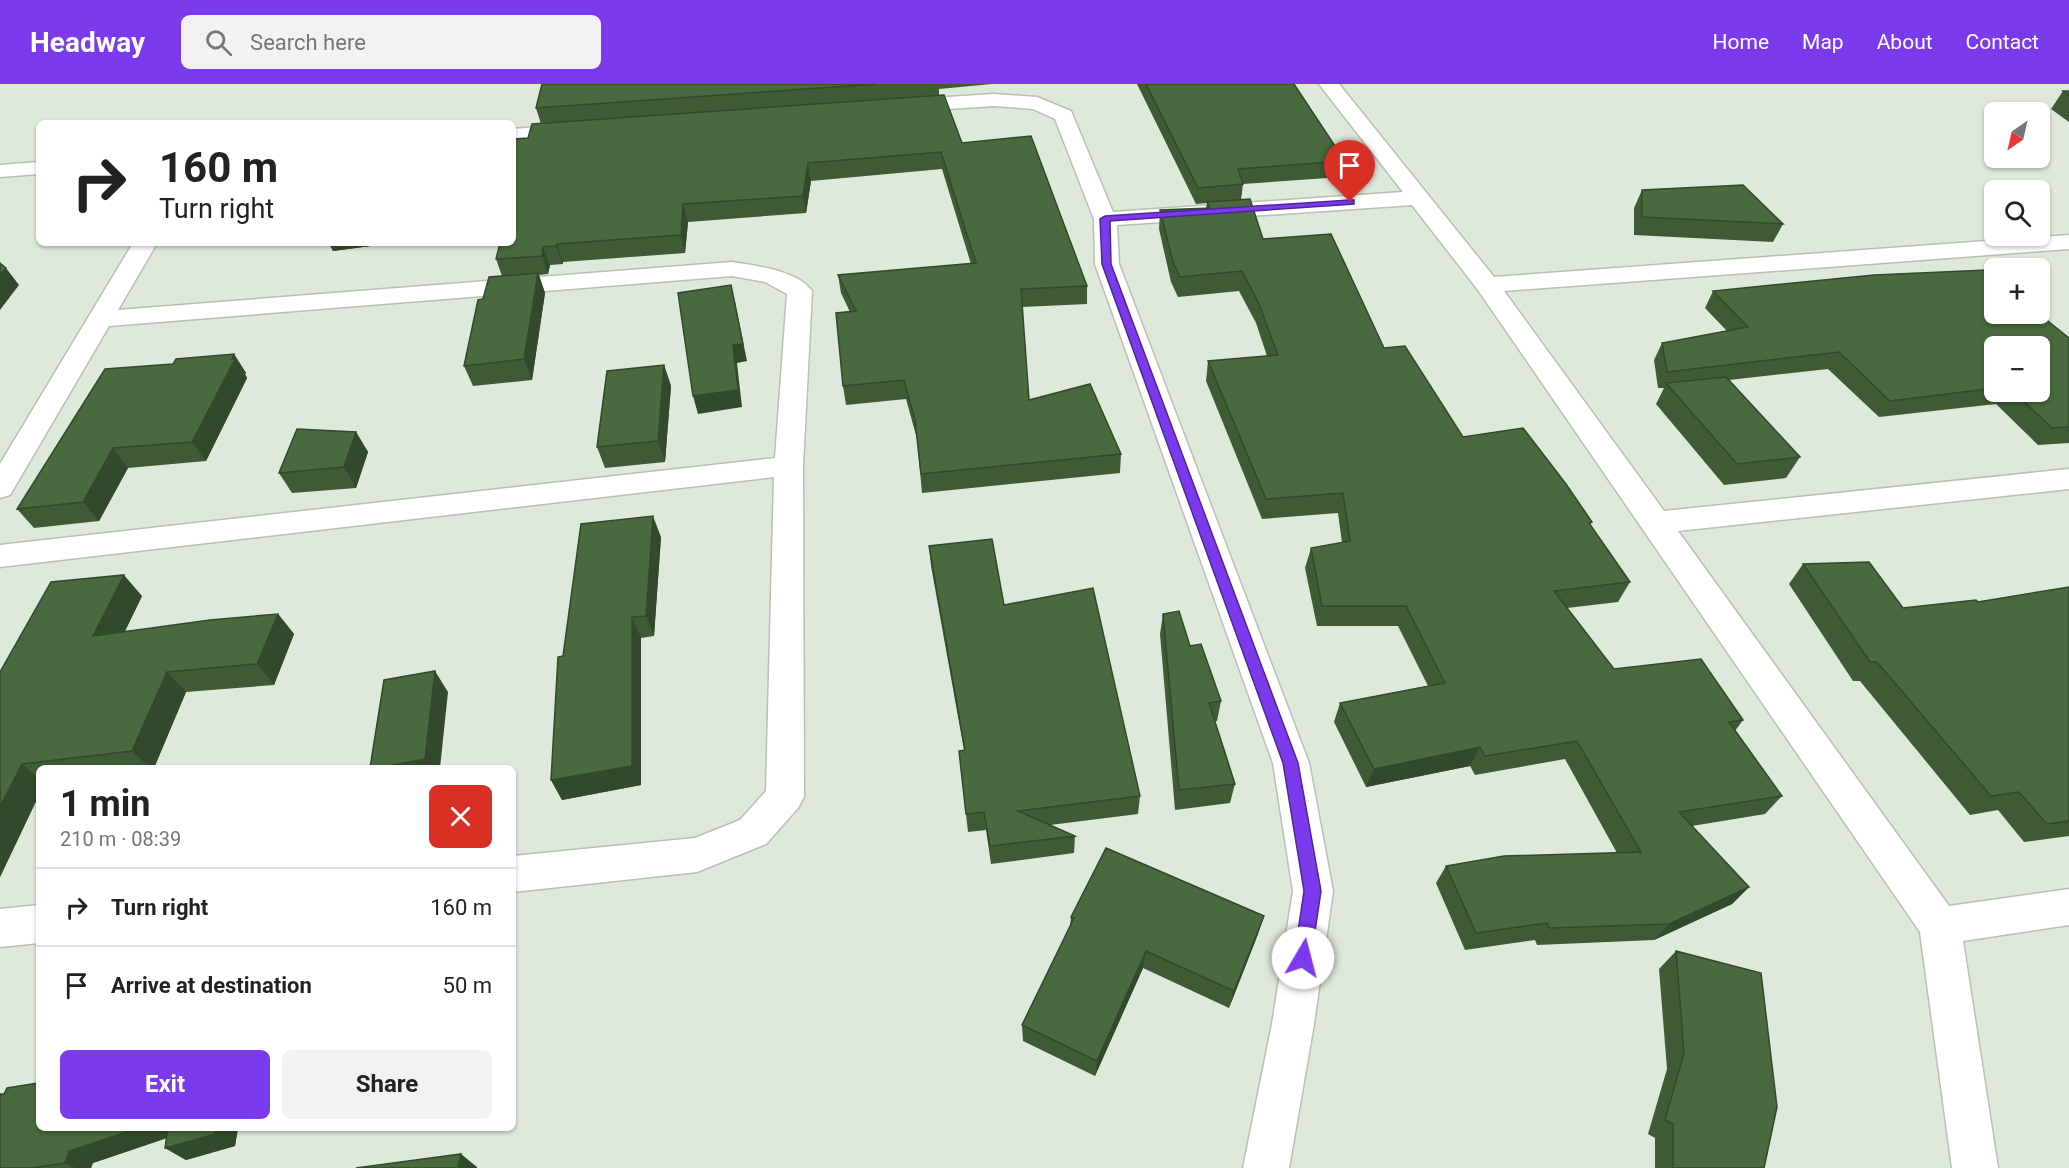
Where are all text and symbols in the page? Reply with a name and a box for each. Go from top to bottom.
search box [181,15,601,69]
text: Headway [30,26,145,59]
icon: search [202,26,235,59]
text: Search here [250,30,366,55]
text: Home [1713,30,1769,54]
text: Map [1802,30,1844,54]
text: About [1877,30,1933,54]
text: Contact [1966,30,2039,54]
north arrow [1984,102,2050,168]
map controls [1984,102,2050,402]
pin [1324,140,1375,202]
text: 160 m [159,143,278,192]
icon: right [60,144,138,222]
icon: arrive [1333,149,1366,182]
button: search [1984,180,2050,246]
text: Turn right [159,193,274,225]
button: + [1984,258,2050,324]
button: − [1984,336,2050,402]
text: 1 min [60,783,151,825]
button: close [429,785,492,848]
text: 210 m · 08:39 [60,827,181,851]
icon: right [60,891,93,924]
text: Turn right [111,895,208,920]
text: 160 m [430,895,492,920]
position arrow [1271,926,1335,990]
icon: arrive [60,969,93,1002]
text: Arrive at destination [111,973,312,998]
text: 50 m [443,973,492,998]
button: Exit [60,1050,270,1119]
button: Share [282,1050,492,1119]

